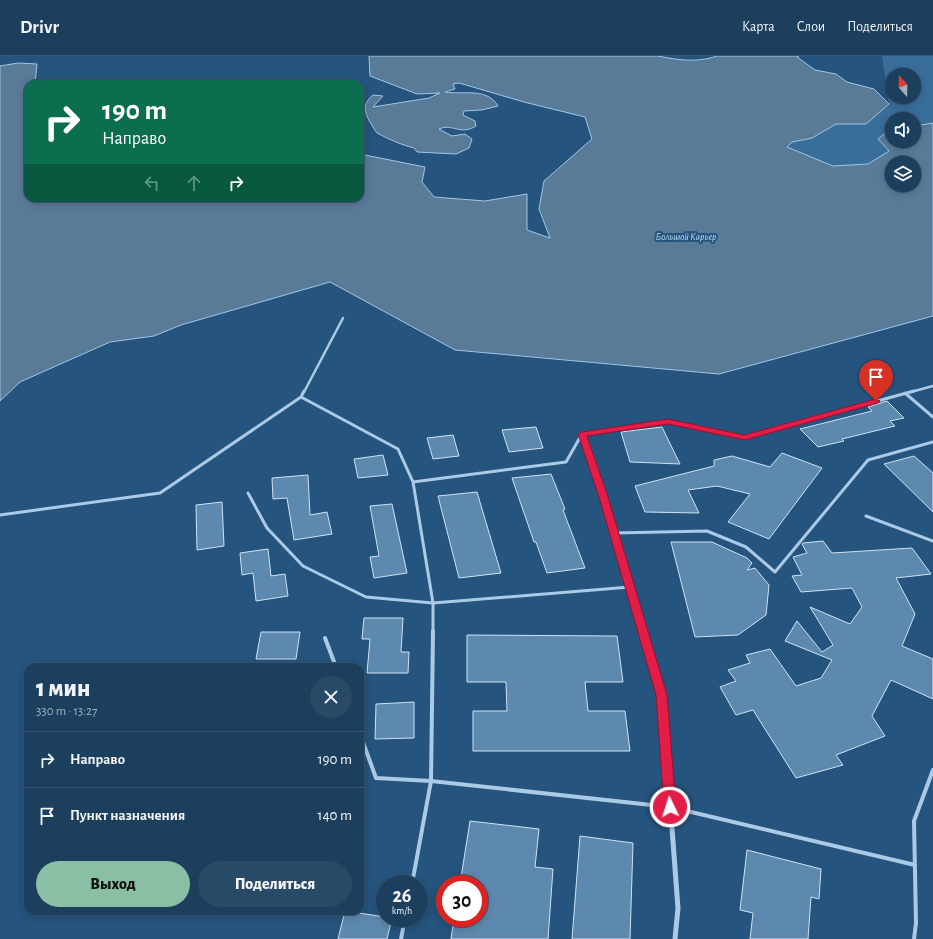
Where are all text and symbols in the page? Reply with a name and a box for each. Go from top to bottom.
text: Drivr [20,18,59,37]
text: Карта [742,20,775,34]
text: Слои [797,20,825,34]
text: Поделиться [847,20,913,34]
north arrow [885,68,921,104]
map controls [885,68,921,192]
icon: right [36,96,88,148]
text: 190 m [102,97,167,125]
button: sound [885,112,921,148]
text: Направо [102,130,166,148]
button: layers [885,156,921,192]
icon: left [141,172,163,194]
icon: ahead [183,172,205,194]
icon: right [225,172,247,194]
water label: Большой Карьер [656,232,717,243]
pin [859,360,893,401]
icon: arrive [865,366,887,388]
button: close [310,676,352,718]
text: 1 мин [36,677,90,701]
text: 330 m · 13:27 [36,705,98,718]
icon: right [36,749,58,771]
text: Направо [70,752,125,767]
text: 190 m [317,752,352,767]
position arrow [649,786,691,828]
icon: arrive [36,805,58,827]
text: Пункт назначения [70,808,185,823]
text: 140 m [317,808,352,823]
button: Выход [36,861,190,907]
button: Поделиться [198,861,352,907]
speed limit sign: 30 [436,875,488,927]
text: 26 [392,886,412,906]
text: km/h [392,906,412,916]

